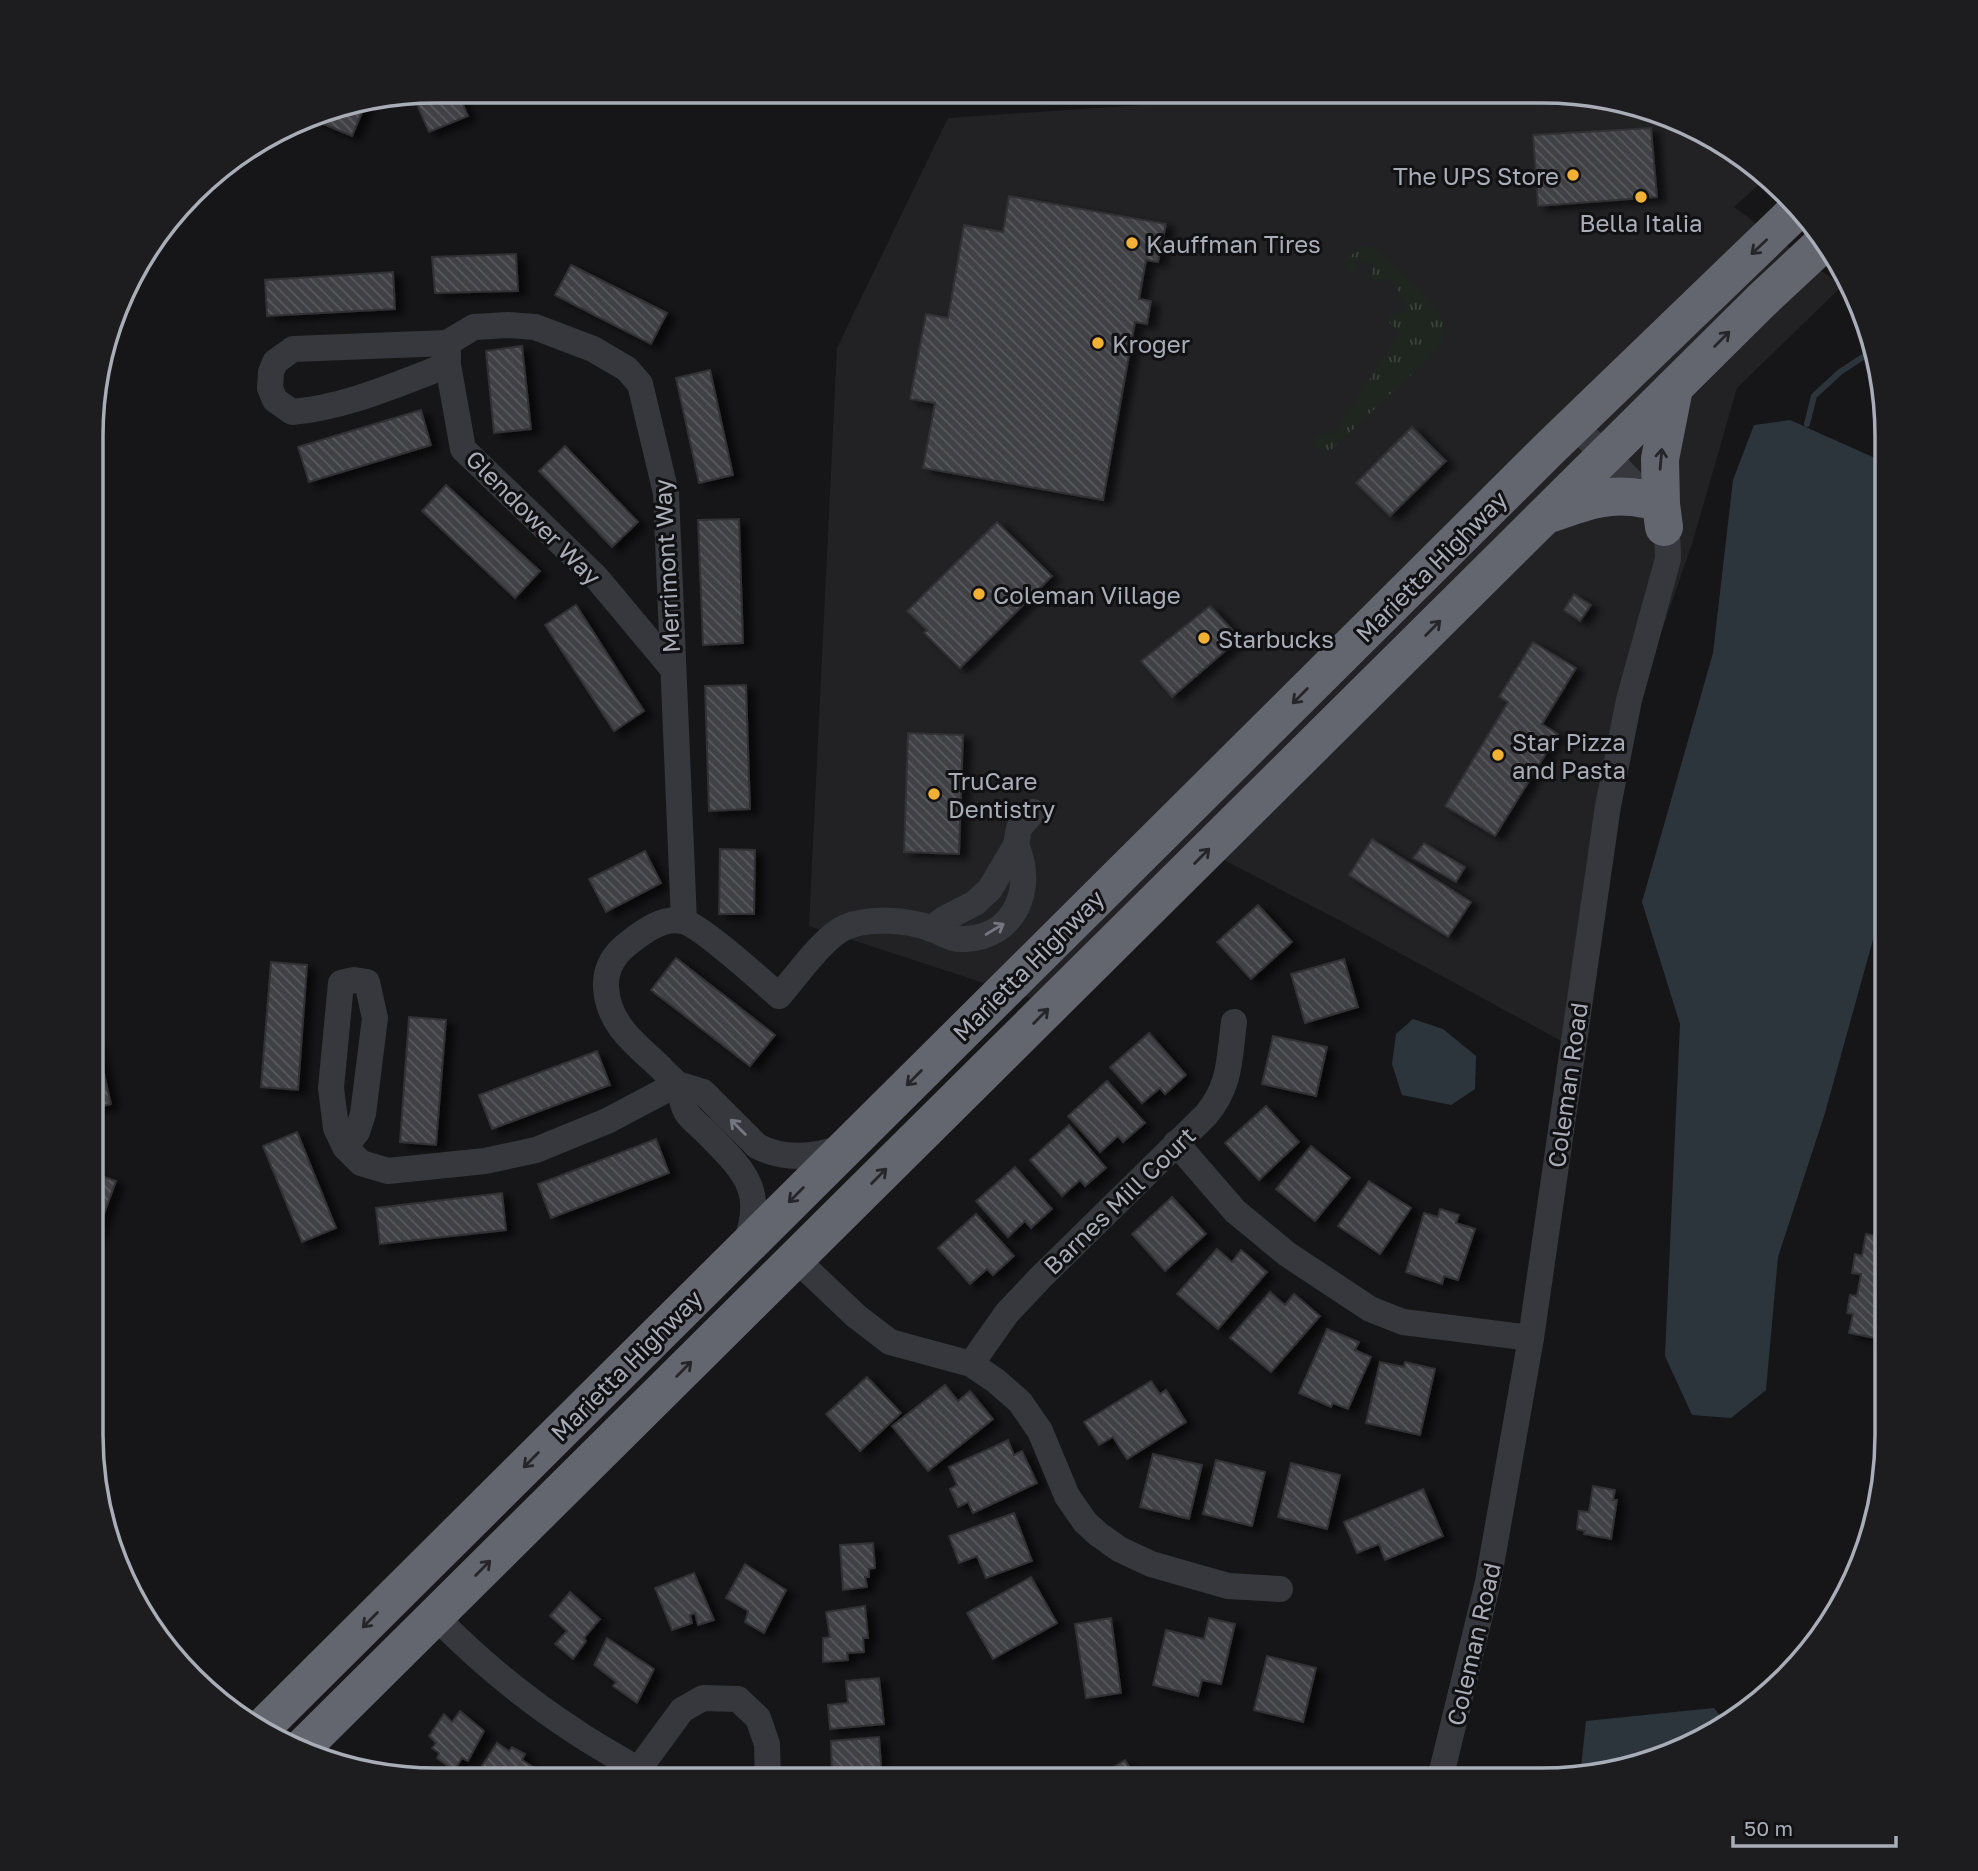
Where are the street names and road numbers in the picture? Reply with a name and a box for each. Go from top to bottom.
street label: Glendower Way [460,443,608,591]
street label: Merrimont Way [647,478,685,654]
street label: Marietta Highway [1349,484,1513,648]
street label: Marietta Highway [946,883,1110,1047]
street label: Coleman Road [1541,1001,1593,1169]
street label: Barnes Mill Court [1037,1120,1201,1280]
street label: Marietta Highway [544,1283,708,1447]
street label: Coleman Road [1440,1560,1506,1728]

